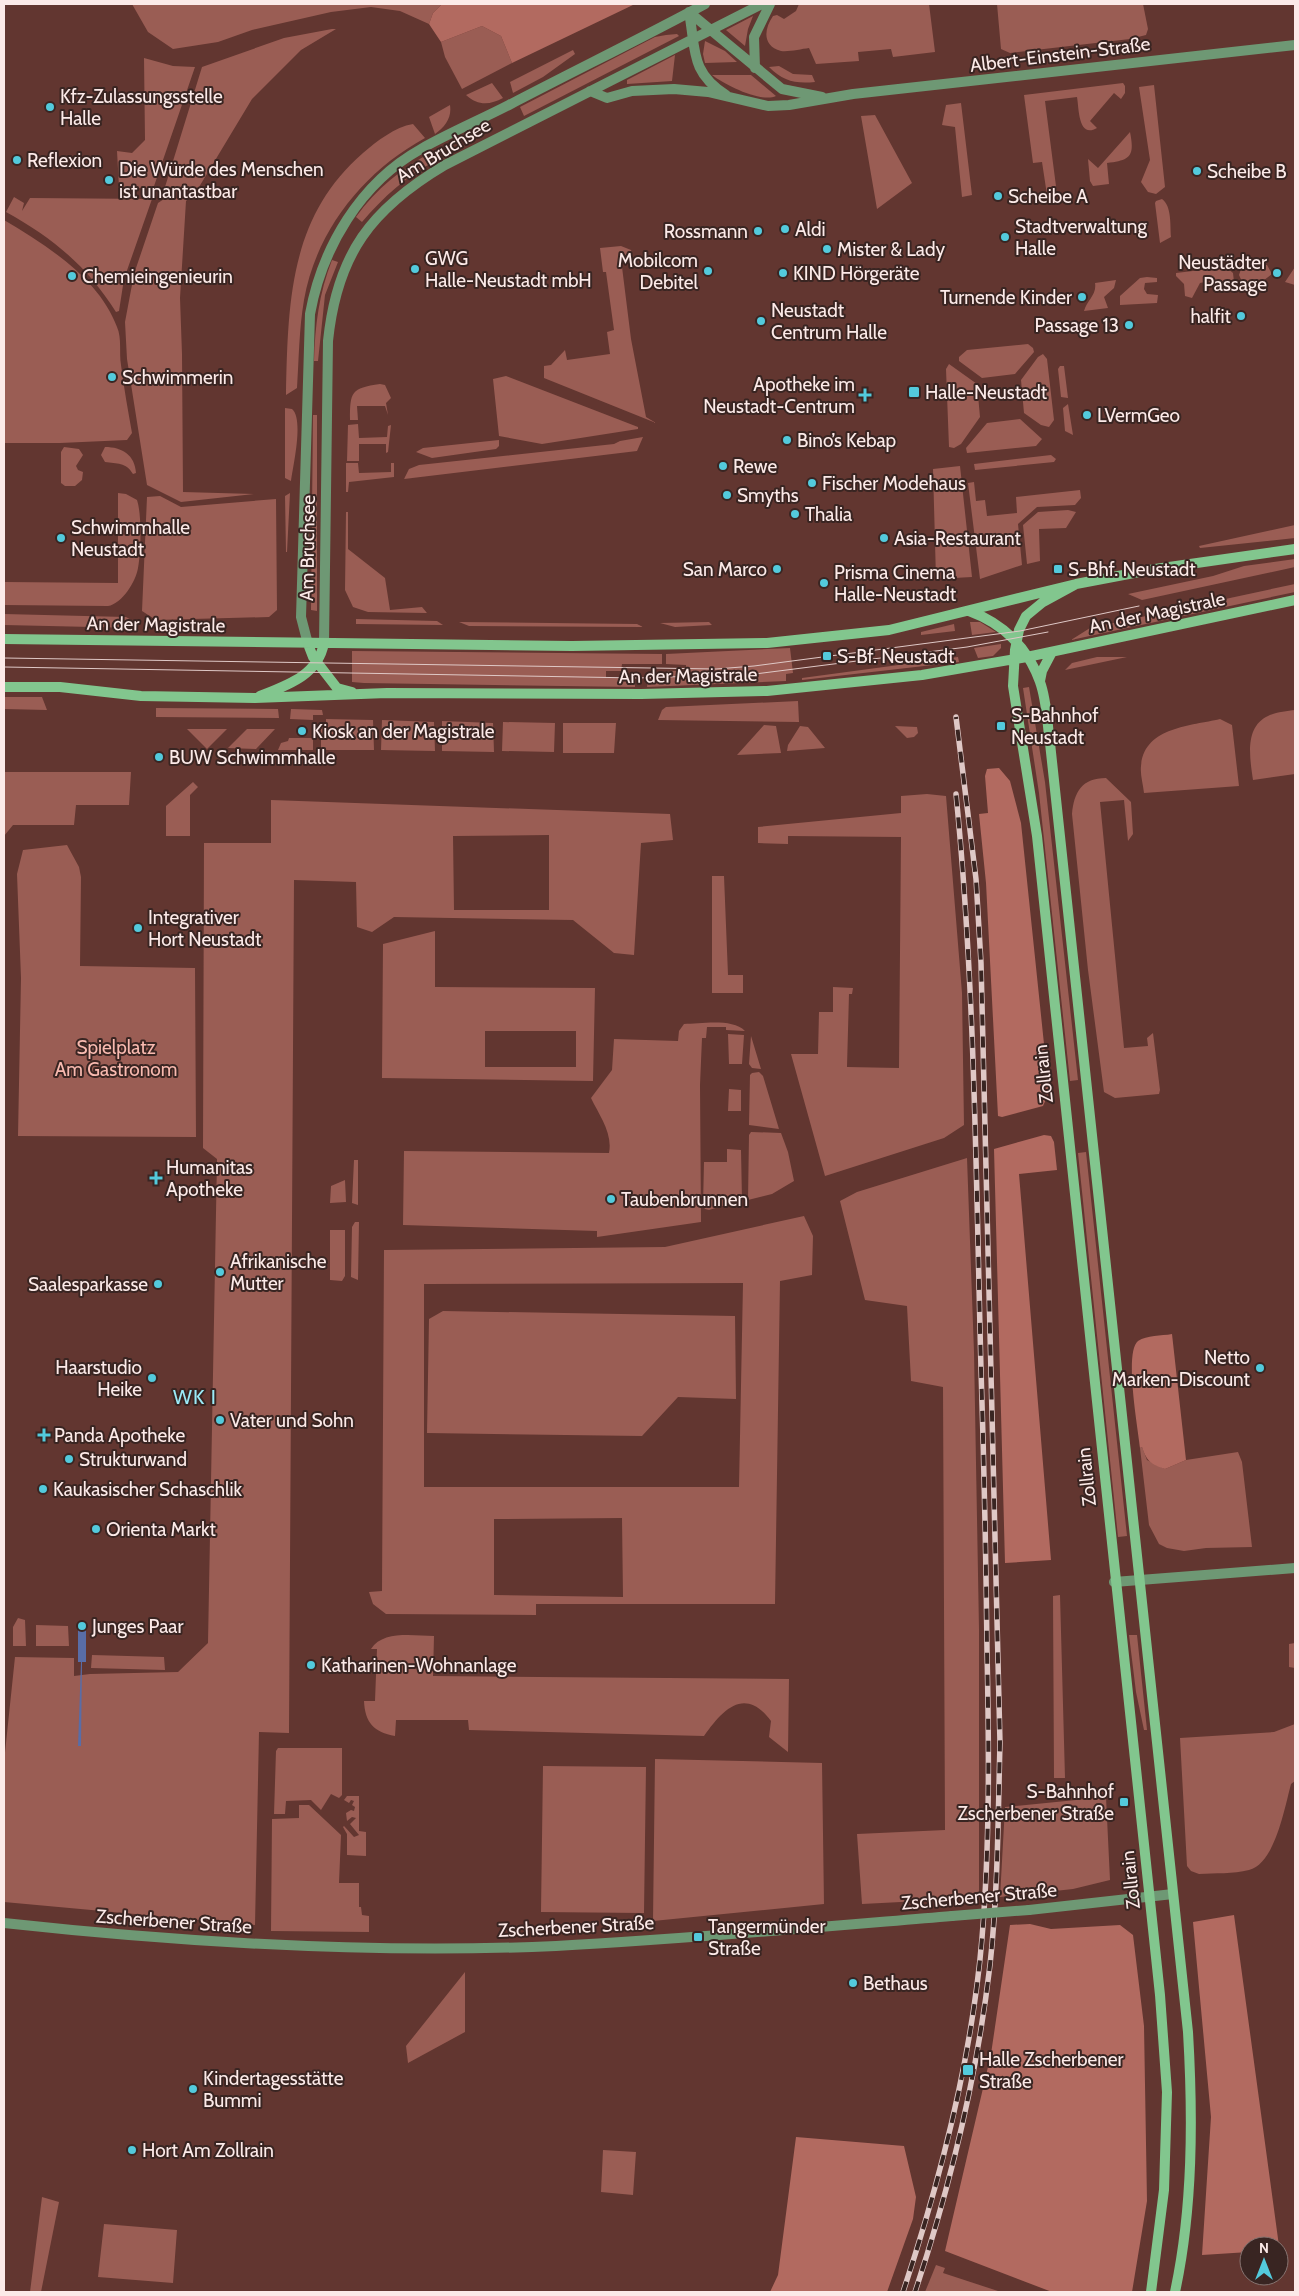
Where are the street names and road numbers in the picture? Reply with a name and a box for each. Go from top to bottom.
street label: Albert-Einstein-Straße [969,32,1152,77]
street label: Am Bruchsee [392,113,495,188]
street label: Am Bruchsee [295,495,320,601]
street label: An der Magistrale [1087,587,1228,638]
street label: An der Magistrale [86,612,226,637]
street label: An der Magistrale [618,663,758,688]
street label: Zollrain [1029,1043,1058,1104]
street label: Zollrain [1072,1446,1101,1507]
street label: Zollrain [1116,1849,1145,1910]
street label: Zscherbener Straße [900,1878,1058,1915]
street label: Zscherbener Straße [95,1905,253,1938]
street label: Zscherbener Straße [497,1911,655,1942]

